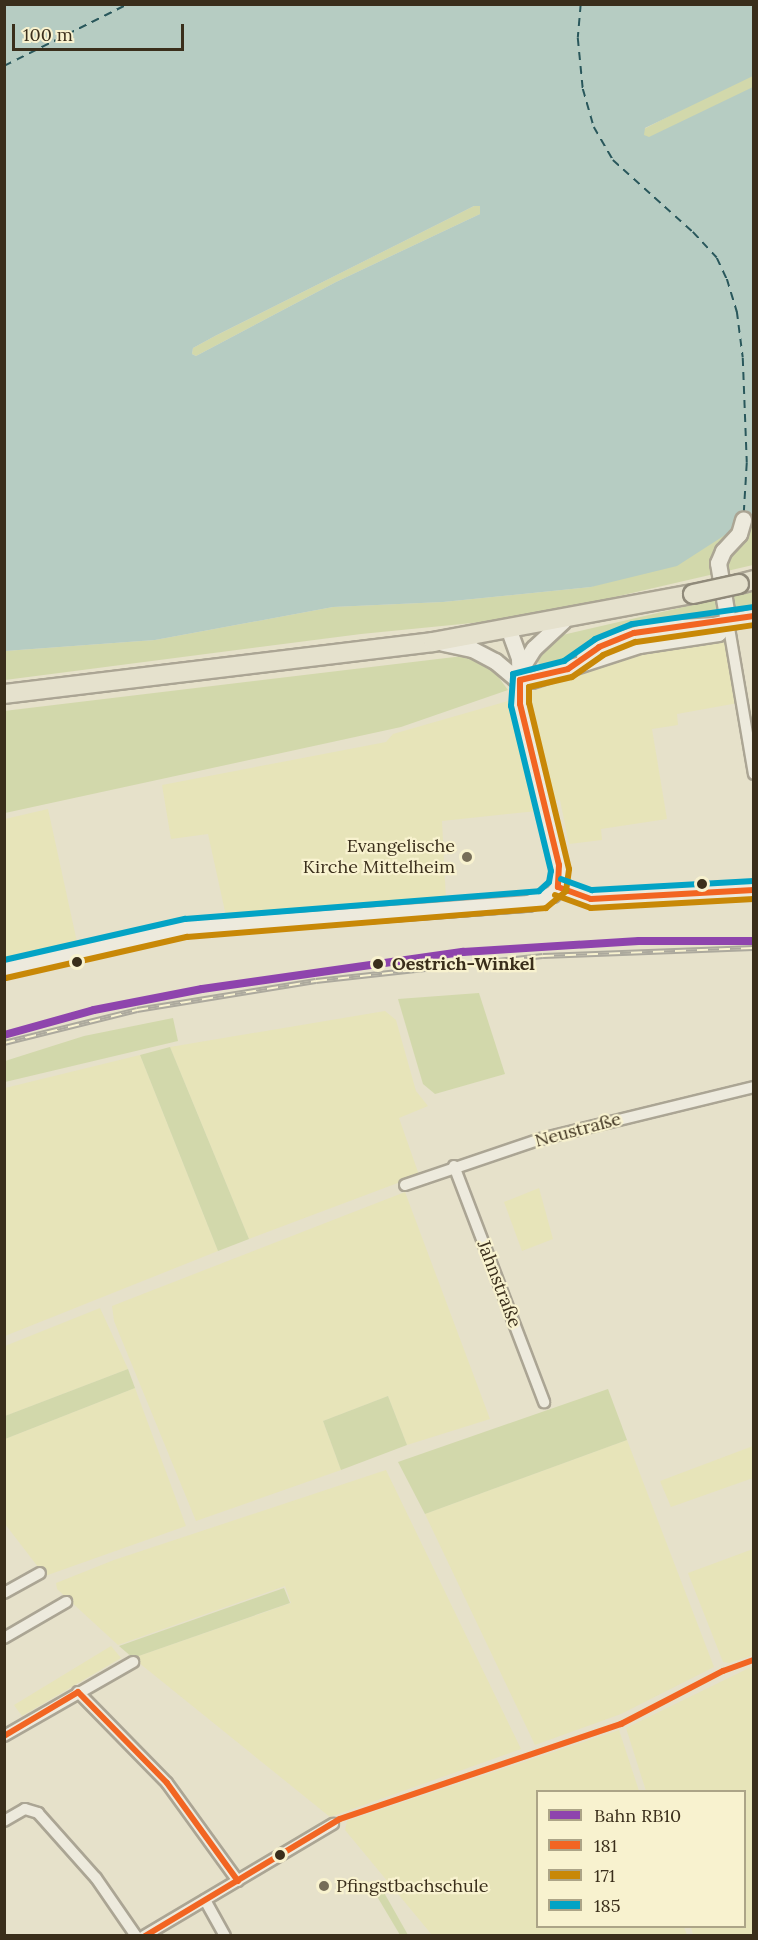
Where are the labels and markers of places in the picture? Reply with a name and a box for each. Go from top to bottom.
place label: Evangelische Kirche Mittelheim [303,836,455,878]
marker: Evangelische Kirche Mittelheim [460,850,474,864]
unlabelled marker [696,878,708,890]
place label: Oestrich-Winkel [392,953,535,975]
marker: Oestrich-Winkel [369,955,387,973]
unlabelled marker [71,956,83,968]
unlabelled marker [274,1849,286,1861]
place label: Pfingstbachschule [336,1875,489,1897]
marker: Pfingstbachschule [317,1879,331,1893]

